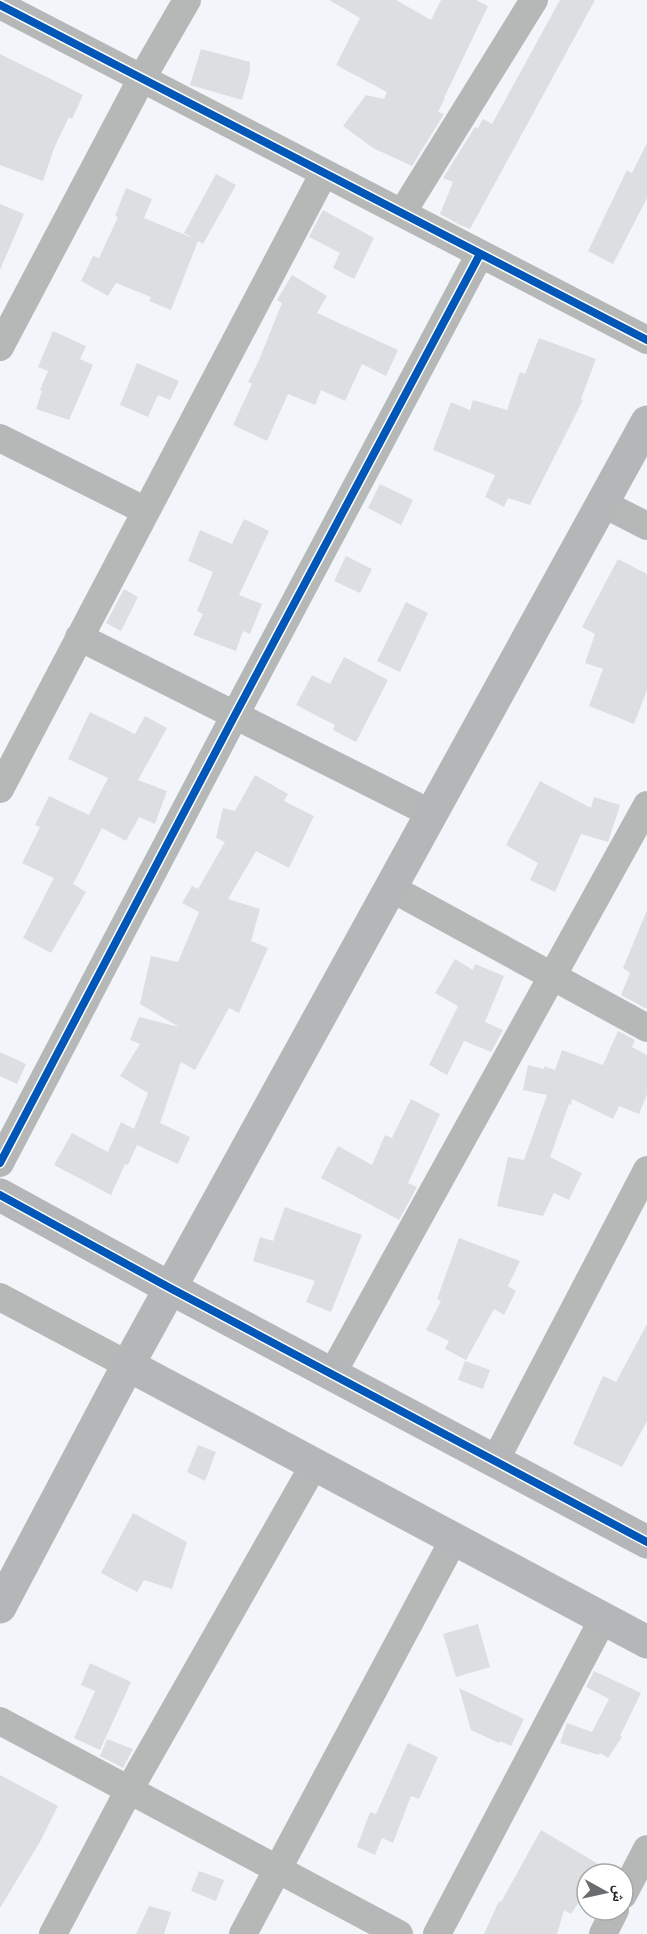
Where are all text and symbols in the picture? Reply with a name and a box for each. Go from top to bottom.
north arrow [575,1862,635,1922]
text: ش [608,1884,632,1904]

